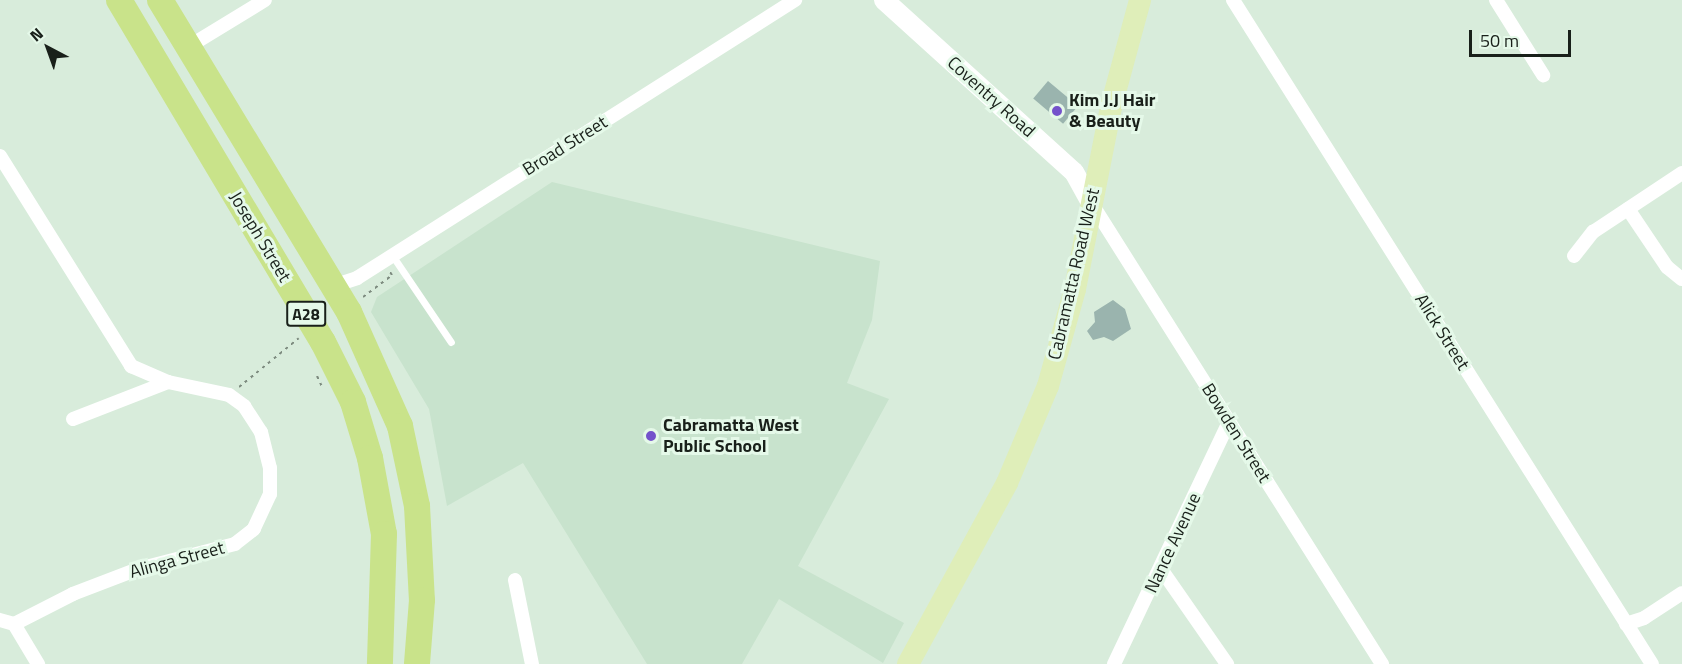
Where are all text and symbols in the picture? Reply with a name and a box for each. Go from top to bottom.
north arrow [18,18,78,78]
scale bar [1472,18,1574,56]
text: N [24,22,48,47]
text: 50 m [1480,27,1519,54]
street label: Coventry Road [943,52,1039,142]
place label: Kim J.J Hair & Beauty [1069,90,1156,132]
marker: Kim J.J Hair & Beauty [1050,104,1064,118]
street label: Broad Street [519,112,611,180]
street label: Cabramatta Road West [1044,186,1104,362]
street label: Joseph Street [225,188,295,286]
street label: Alick Street [1410,290,1474,374]
road number: A28 [285,301,327,327]
street label: Bowden Street [1197,379,1275,487]
place label: Cabramatta West Public School [663,415,799,458]
marker: Cabramatta West Public School [644,429,658,443]
street label: Nance Avenue [1140,490,1206,596]
street label: Alinga Street [127,537,227,583]

